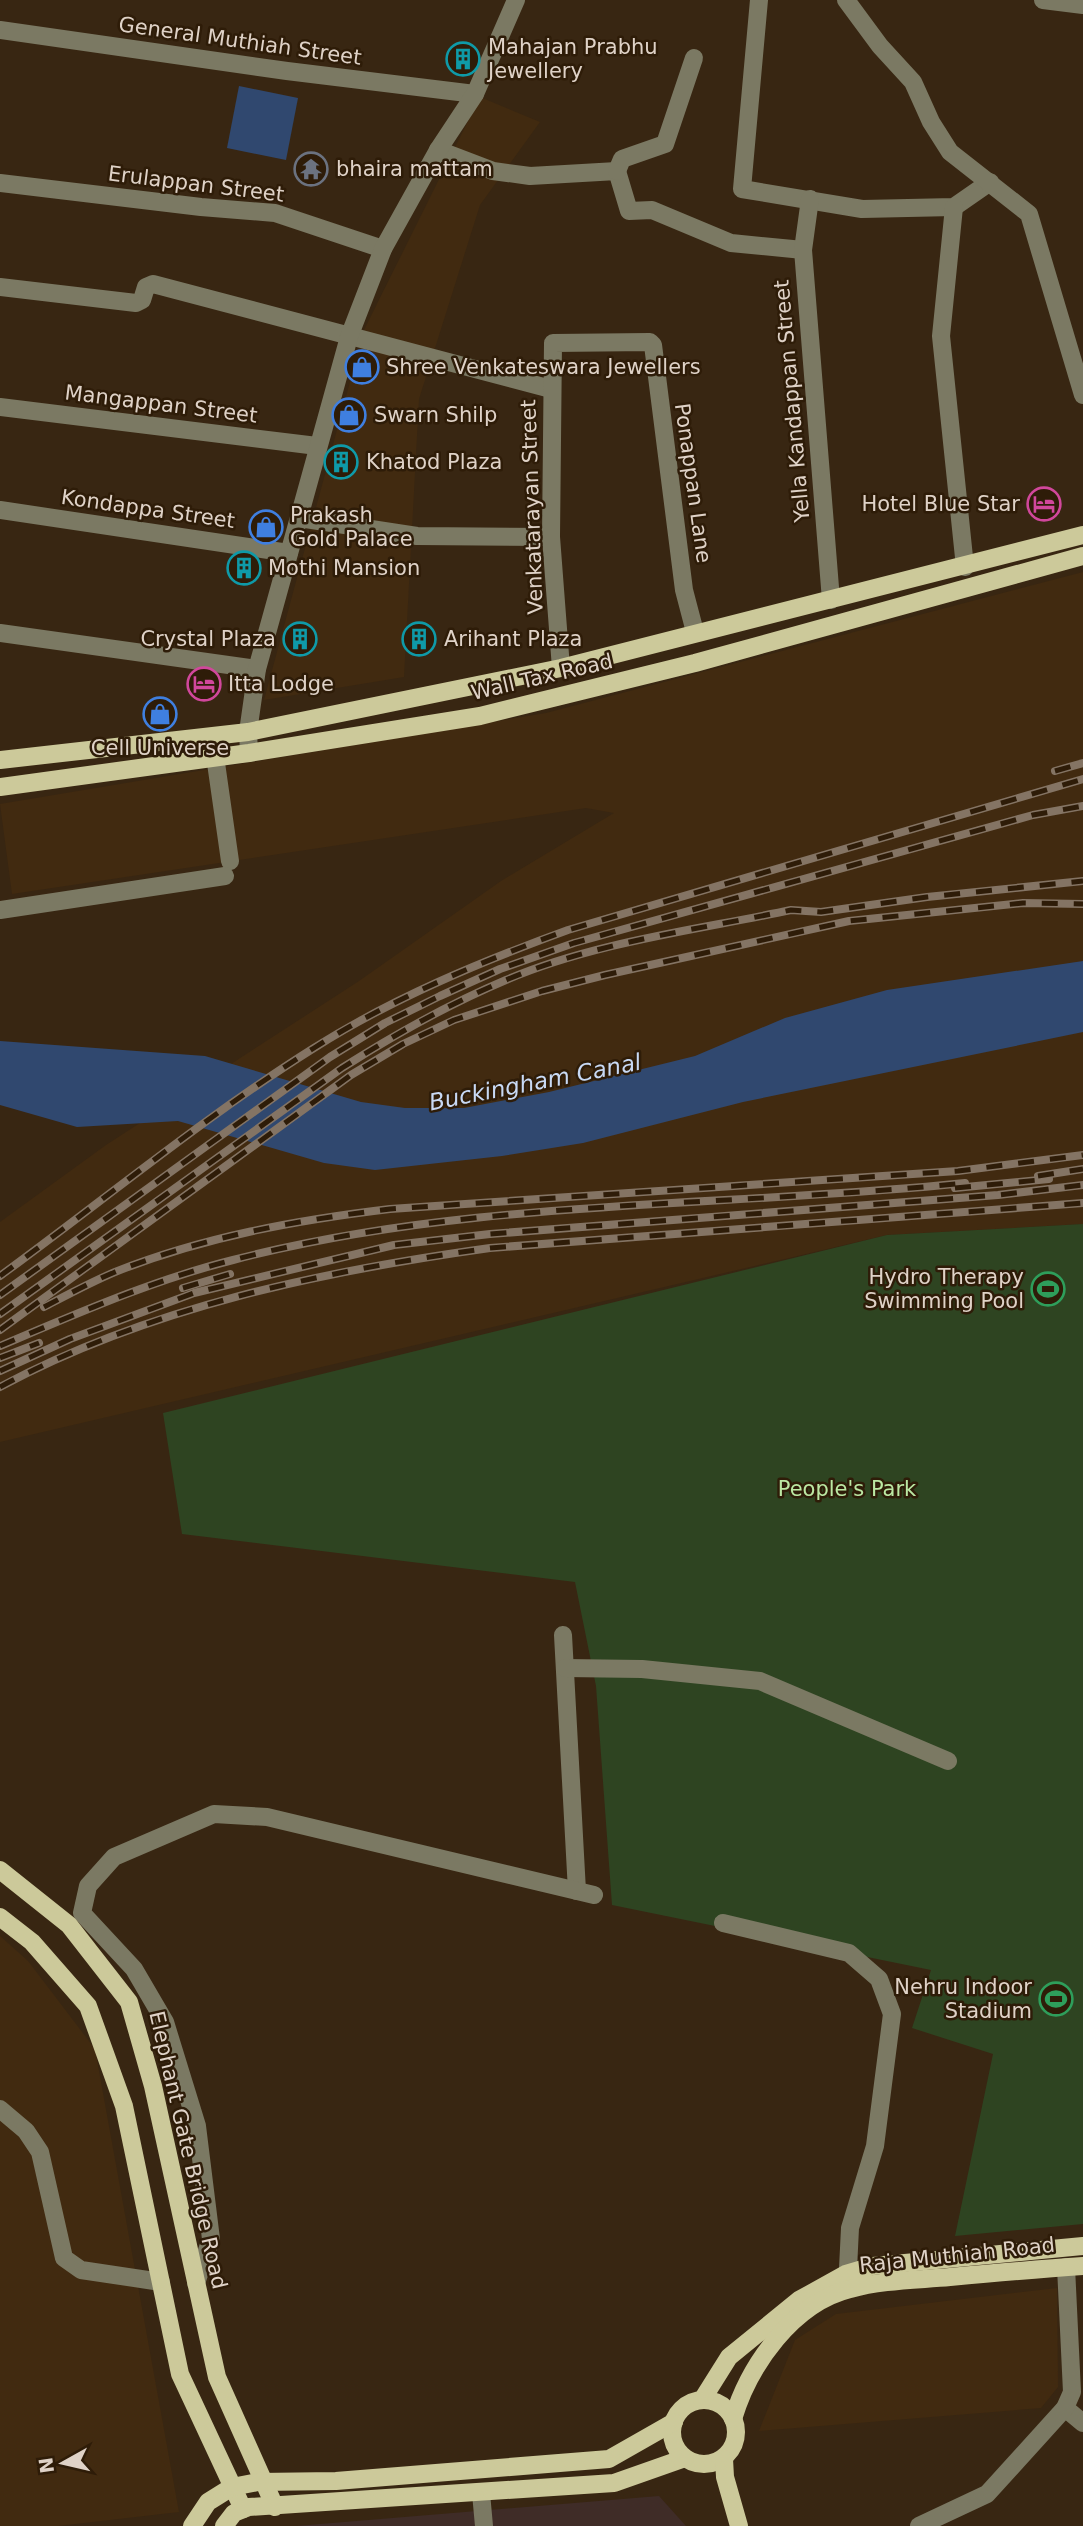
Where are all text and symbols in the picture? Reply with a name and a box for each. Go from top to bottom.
street label: General Muthiah Street [117,12,363,70]
place label: Mahajan Prabhu Jewellery [486,35,658,83]
building icon: Mahajan Prabhu Jewellery [444,40,482,78]
temple icon: bhaira mattam [292,150,330,188]
place label: bhaira mattam [336,157,493,181]
street label: Erulappan Street [107,161,285,207]
street label: Yella Kandappan Street [769,279,815,524]
shop icon: Shree Venkateswara Jewellers [343,348,381,386]
place label: Shree Venkateswara Jewellers [386,355,701,379]
street label: Mangappan Street [63,380,259,428]
shop icon: Swarn Shilp [330,396,368,434]
street label: Venkatarayan Street [516,399,548,615]
street label: Ponappan Lane [670,401,716,565]
place label: Swarn Shilp [374,403,497,427]
building icon: Khatod Plaza [322,443,360,481]
place label: Khatod Plaza [366,450,502,474]
street label: Kondappa Street [60,485,236,533]
hotel icon: Hotel Blue Star [1025,485,1063,523]
place label: Hotel Blue Star [861,492,1020,516]
place label: Prakash Gold Palace [290,503,413,551]
shop icon: Prakash Gold Palace [247,508,285,546]
building icon: Mothi Mansion [225,549,263,587]
place label: Mothi Mansion [268,556,420,580]
building icon: Crystal Plaza [281,620,319,658]
building icon: Arihant Plaza [400,620,438,658]
place label: Crystal Plaza [140,627,276,651]
place label: Arihant Plaza [444,627,583,651]
street label: Wall Tax Road [469,649,615,705]
hotel icon: Itta Lodge [185,665,223,703]
place label: Itta Lodge [228,672,334,696]
shop icon: Cell Universe [141,695,179,733]
place label: Cell Universe [91,736,229,760]
water label: Buckingham Canal [427,1049,644,1115]
place label: Hydro Therapy Swimming Pool [864,1265,1024,1313]
sports icon: Hydro Therapy Swimming Pool [1029,1270,1067,1308]
park label: People's Park [778,1477,917,1501]
place label: Nehru Indoor Stadium [894,1975,1032,2023]
sports icon: Nehru Indoor Stadium [1037,1980,1075,2018]
street label: Elephant Gate Bridge Road [144,2009,232,2291]
street label: Raja Muthiah Road [858,2233,1056,2277]
north arrow [28,2428,98,2498]
text: N [34,2456,58,2475]

